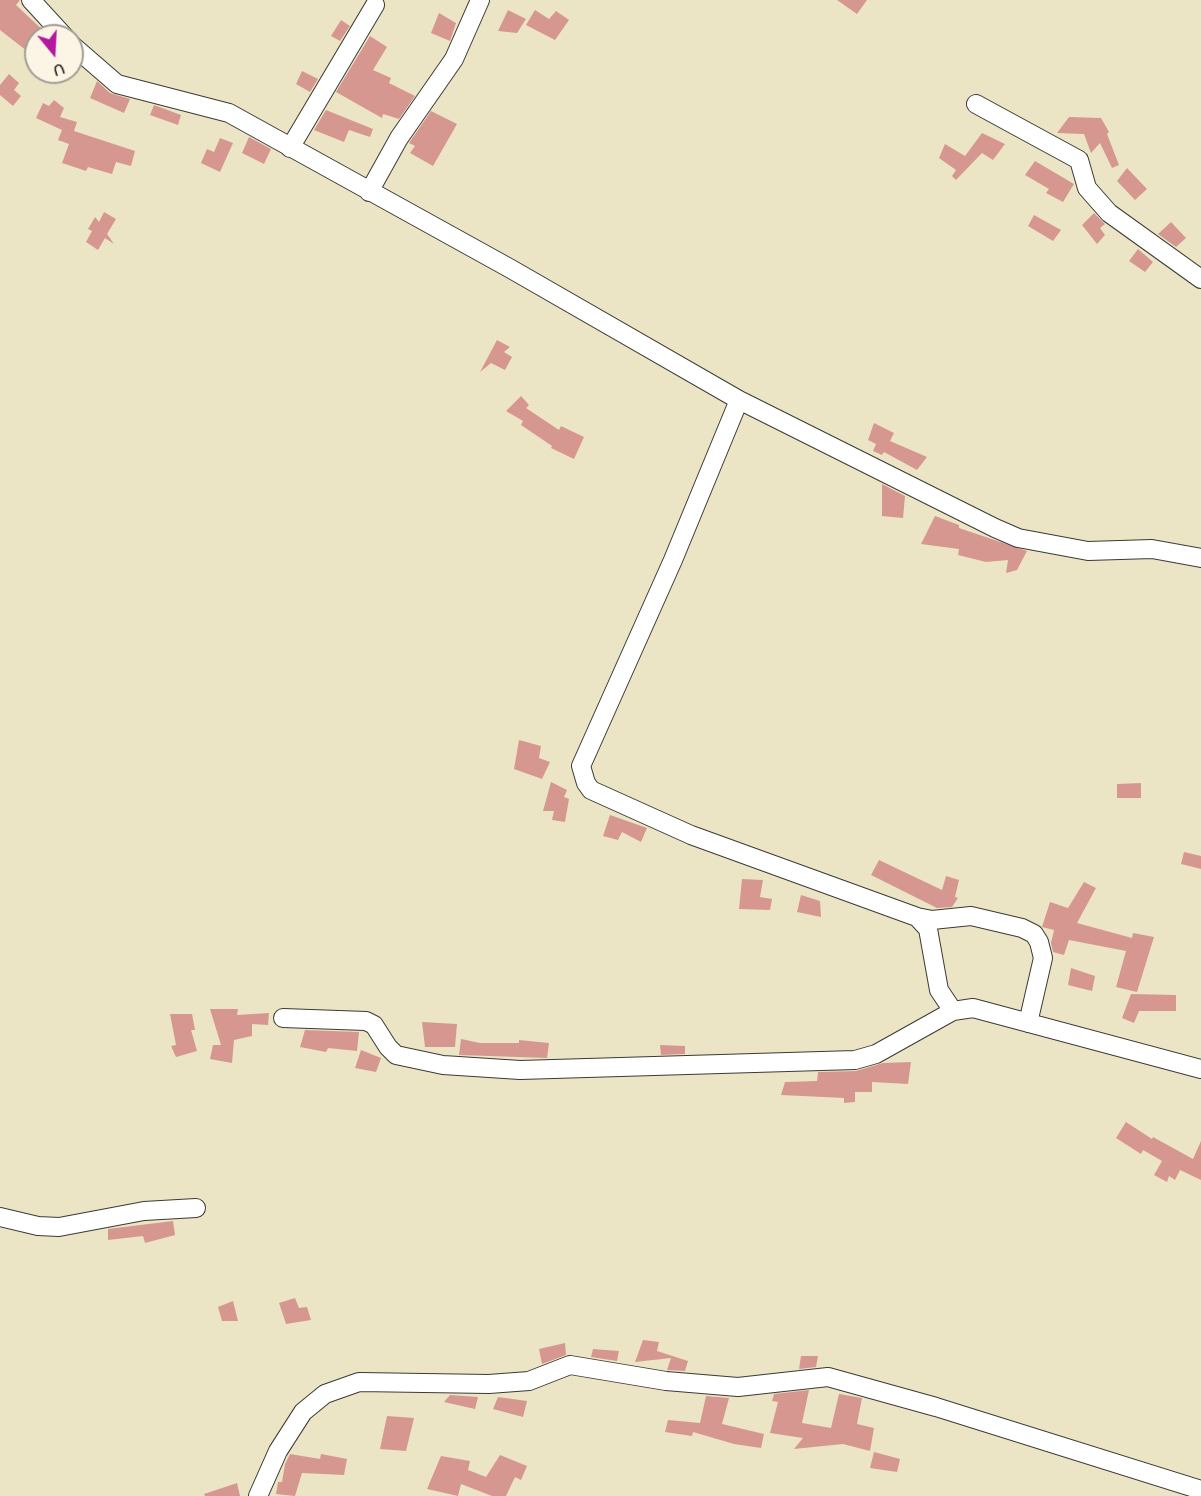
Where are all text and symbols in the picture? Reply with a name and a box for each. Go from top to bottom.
north arrow [24,24,84,84]
text: U [51,59,67,79]

